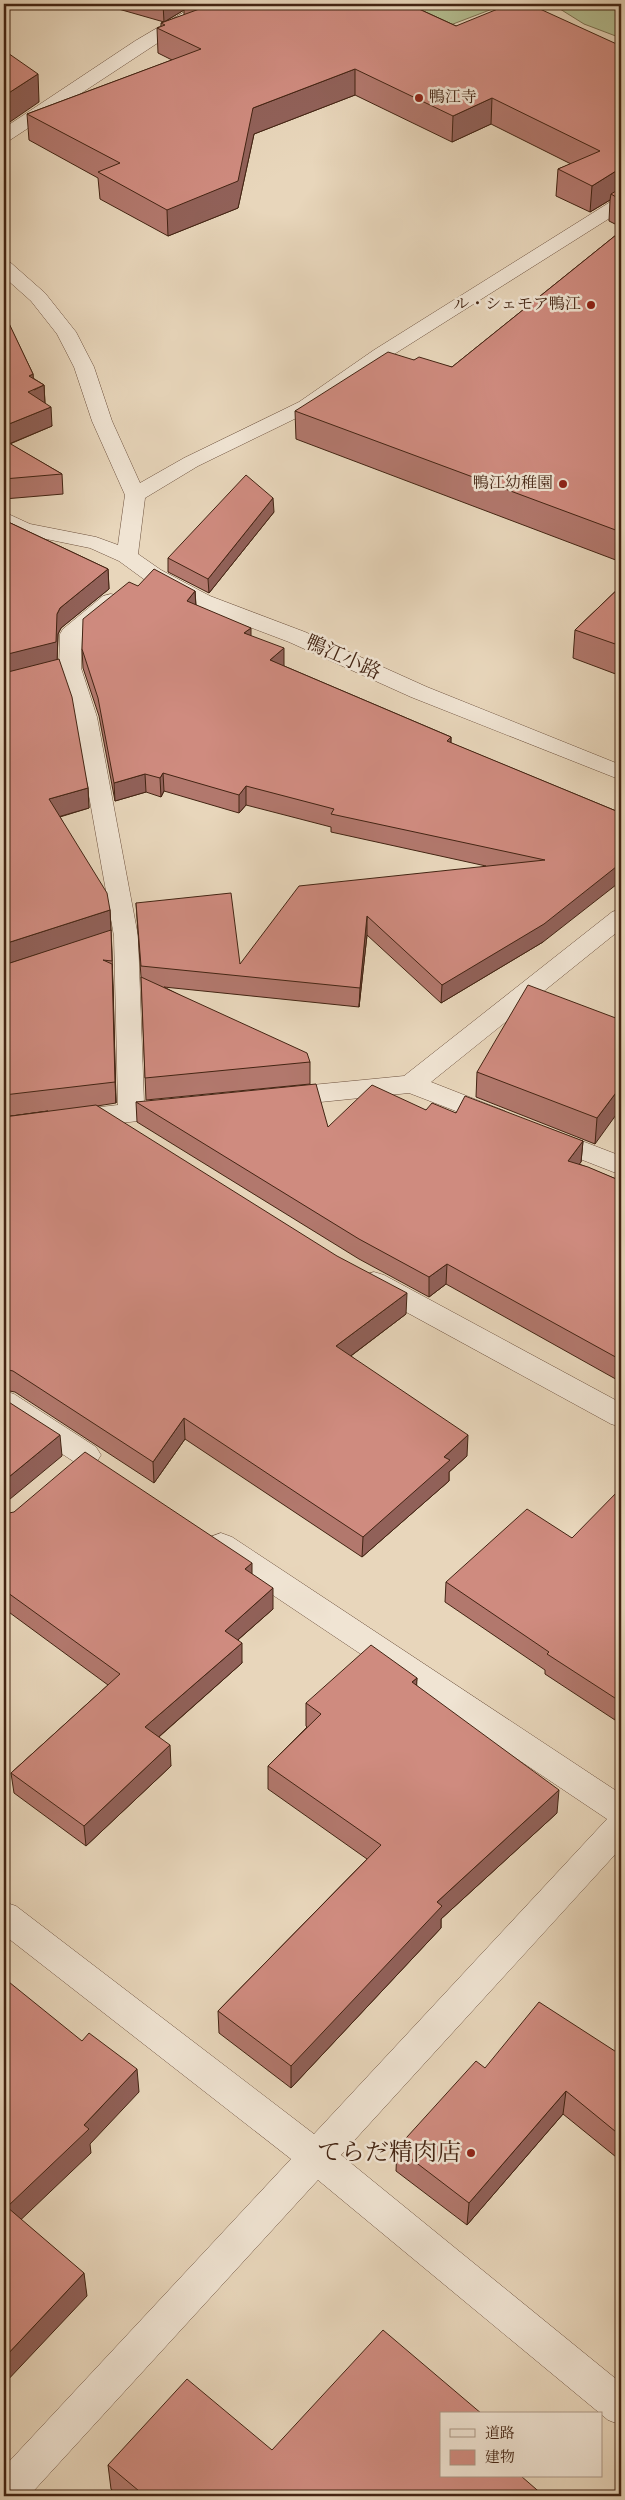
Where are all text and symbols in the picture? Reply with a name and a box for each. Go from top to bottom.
place label: 鴨江寺 [429,88,477,108]
marker: 鴨江寺 [413,92,425,104]
place label: ル・シェモア鴨江 [453,295,581,315]
marker: ル・シェモア鴨江 [585,299,597,311]
place label: 鴨江幼稚園 [473,474,553,494]
marker: 鴨江幼稚園 [557,478,569,490]
street label: 鴨江小路 [301,630,385,686]
place label: てらだ精肉店 [317,2138,461,2169]
marker: てらだ精肉店 [465,2147,477,2159]
legend [440,2412,602,2478]
text: 道路 [485,2424,515,2443]
text: 建物 [485,2448,515,2467]

